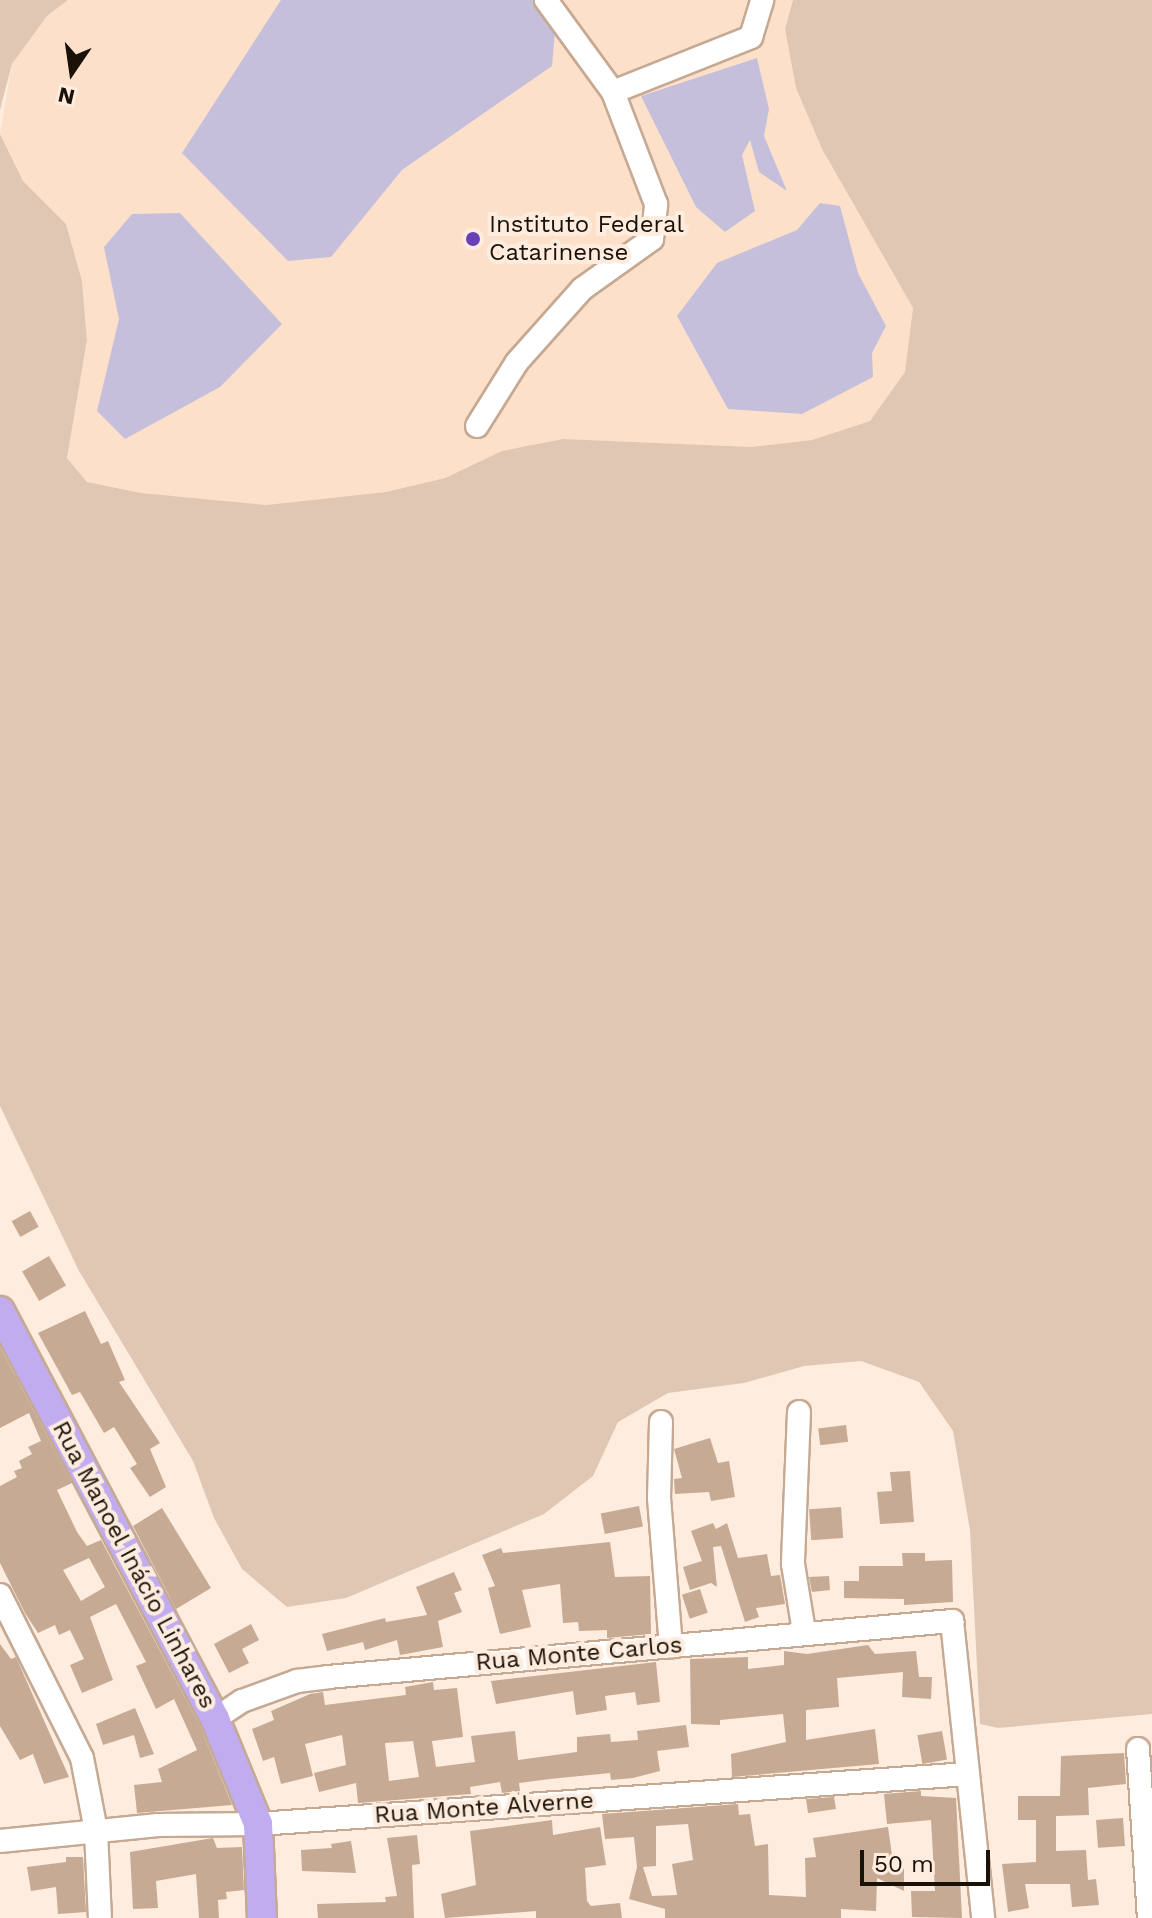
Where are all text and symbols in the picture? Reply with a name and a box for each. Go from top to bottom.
north arrow [32,32,112,112]
text: N [56,82,77,110]
place label: Instituto Federal Catarinense [489,211,684,267]
marker: Instituto Federal Catarinense [464,230,482,248]
street label: Rua Manoel Inácio Linhares [46,1416,222,1714]
street label: Rua Monte Carlos [474,1631,684,1677]
street label: Rua Monte Alverne [373,1786,595,1830]
scale bar [864,1834,994,1884]
text: 50 m [874,1850,934,1878]

